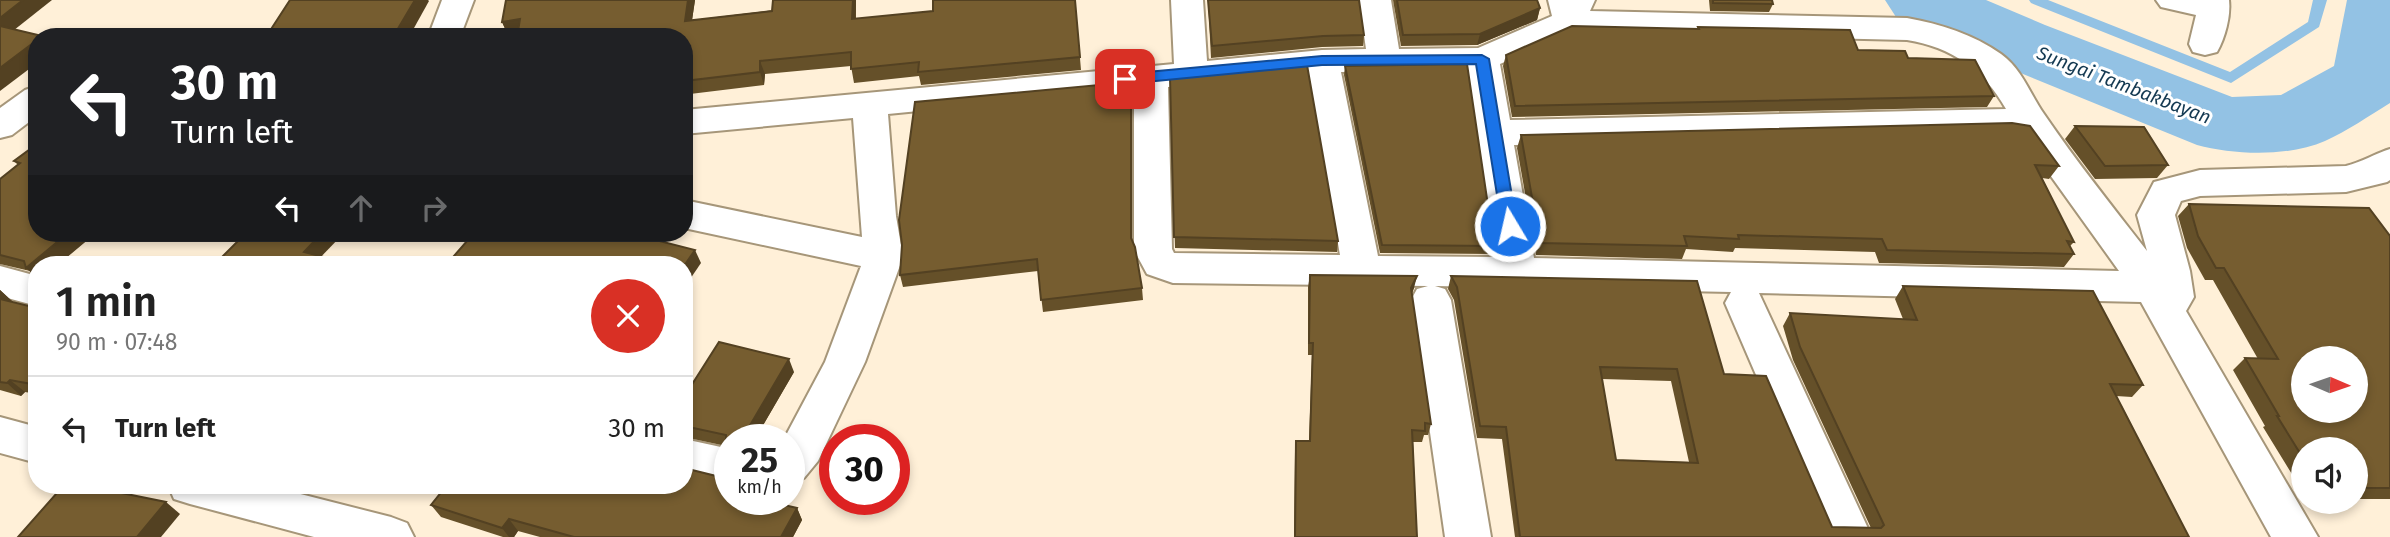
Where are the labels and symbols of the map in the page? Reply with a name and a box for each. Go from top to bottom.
water label: Sungai Tambakbayan [2033,41,2214,129]
pin [1095,49,1155,109]
position arrow [1473,189,1547,263]
north arrow [2291,346,2368,424]
speed limit sign: 30 [819,424,910,515]

